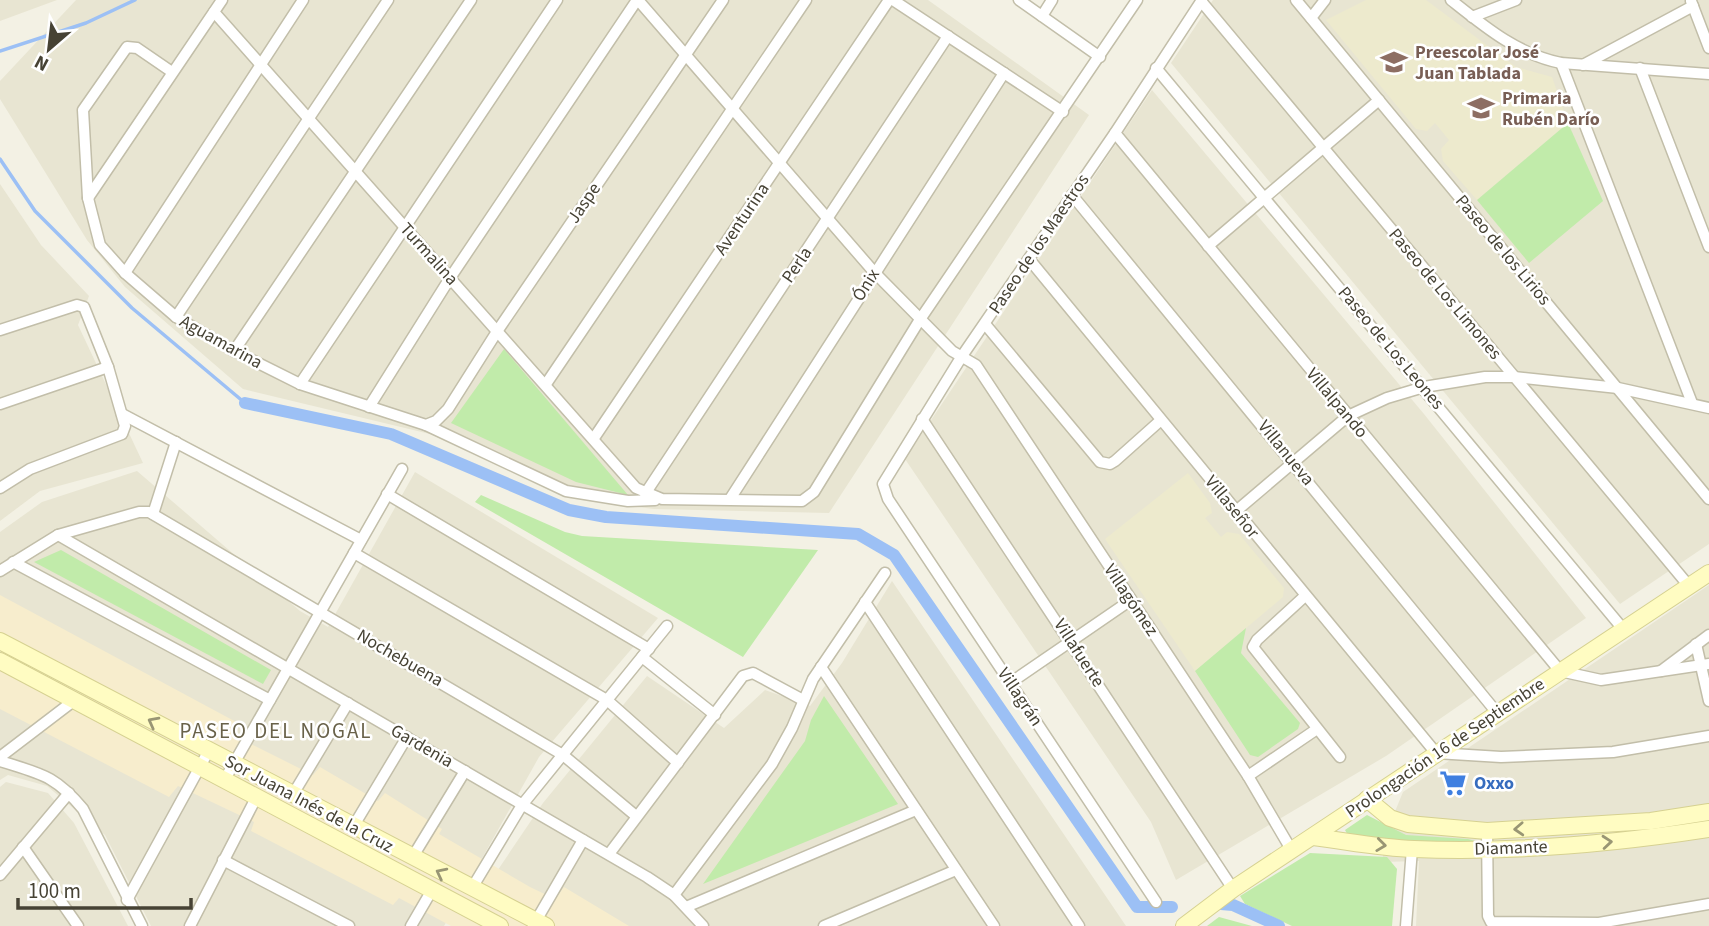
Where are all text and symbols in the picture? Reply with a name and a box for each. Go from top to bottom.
north arrow [14,14,84,84]
place label: Preescolar José Juan Tablada [1415,40,1539,86]
school or university icon: Preescolar José Juan Tablada [1379,47,1409,77]
text: N [30,48,54,78]
place label: Primaria Rubén Darío [1502,86,1600,132]
school or university icon: Primaria Rubén Darío [1466,93,1496,123]
street label: Paseo de los Maestros [983,169,1095,319]
street label: Jaspe [561,178,607,228]
street label: Aventurina [709,178,775,260]
street label: Paseo de los Lirios [1449,189,1557,311]
street label: Turmalina [394,217,464,291]
street label: Paseo de Los Limones [1383,223,1507,365]
street label: Perla [776,242,818,288]
street label: Ónix [846,264,886,306]
street label: Paseo de Los Leones [1332,281,1450,415]
street label: Aguamarina [175,309,267,375]
street label: Villalpando [1300,362,1374,444]
street label: Villanueva [1252,415,1320,491]
street label: Villaseñor [1199,470,1266,544]
street label: Villagómez [1098,559,1164,641]
street label: Villafuerte [1048,614,1110,692]
street label: Nochebuena [352,623,448,693]
street label: Villagrán [991,663,1049,731]
street label: Prolongación 16 de Septiembre [1340,672,1550,824]
district label: PASEO DEL NOGAL [179,716,373,746]
one-way arrow [147,717,160,730]
street label: Gardenia [386,718,458,774]
street label: Sor Juana Inés de la Cruz [220,749,398,859]
supermarket icon: Oxxo [1438,768,1468,798]
place label: Oxxo [1474,771,1514,796]
one-way arrow [1513,821,1524,836]
street label: Diamante [1474,834,1548,862]
one-way arrow [1602,835,1613,850]
one-way arrow [1375,838,1386,853]
scale bar [18,866,191,910]
one-way arrow [436,867,448,881]
text: 100 m [28,876,81,906]

